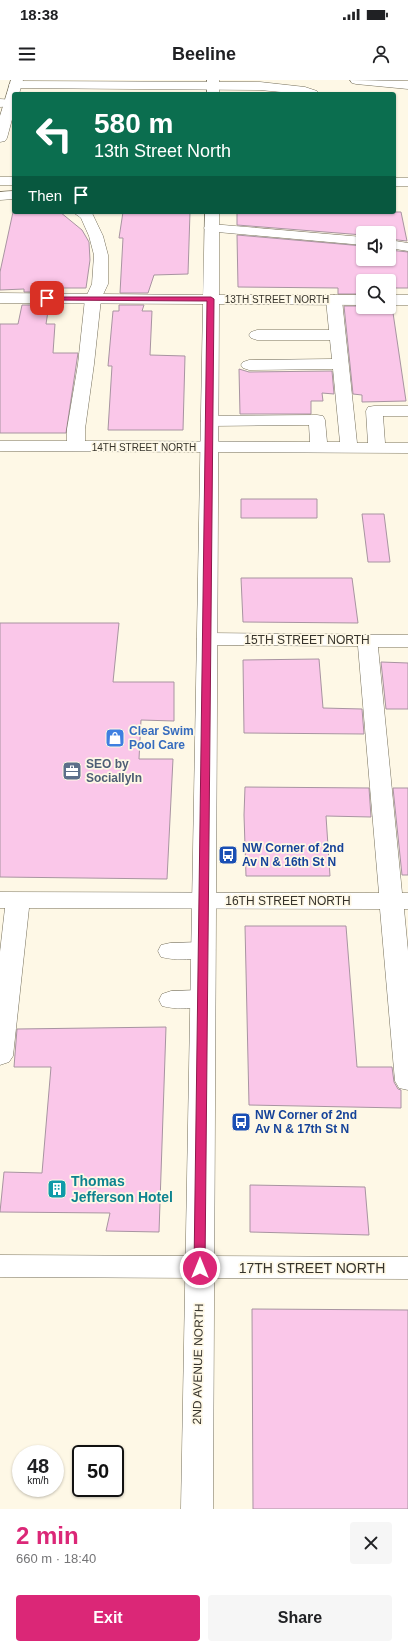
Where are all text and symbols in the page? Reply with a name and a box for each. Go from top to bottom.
text: 18:38 [20,6,58,23]
icon: menu [16,43,38,65]
icon: person [370,43,392,65]
text: Beeline [172,44,236,64]
icon: left [28,108,80,160]
text: 580 m [94,108,173,139]
text: 13th Street North [94,141,231,161]
icon: arrive [70,184,92,206]
text: Then [28,187,62,204]
map controls [356,226,396,314]
button: sound [356,226,396,266]
button: search [356,274,396,314]
pin [30,281,64,315]
icon: arrive [36,287,58,309]
street label: 13TH STREET NORTH [225,294,329,305]
street label: 14TH STREET NORTH [92,442,196,453]
street label: 15TH STREET NORTH [244,633,370,647]
place label: Clear Swim Pool Care [129,724,194,752]
shop icon: Clear Swim Pool Care [104,727,126,749]
place label: SEO by SociallyIn [86,757,142,785]
office icon: SEO by SociallyIn [61,760,83,782]
place label: NW Corner of 2nd Av N & 16th St N [242,841,344,869]
bus stop icon: NW Corner of 2nd Av N & 16th St N [217,844,239,866]
street label: 16TH STREET NORTH [225,894,351,908]
place label: NW Corner of 2nd Av N & 17th St N [255,1108,357,1136]
bus stop icon: NW Corner of 2nd Av N & 17th St N [230,1111,252,1133]
place label: Thomas Jefferson Hotel [71,1173,173,1205]
building icon: Thomas Jefferson Hotel [46,1178,68,1200]
position arrow [179,1247,221,1289]
street label: 17TH STREET NORTH [239,1260,385,1276]
street label: 2ND AVENUE NORTH [190,1303,206,1425]
speed limit sign: 50 [72,1445,124,1497]
text: 48 [27,1455,49,1477]
text: km/h [27,1475,49,1486]
text: 2 min [16,1522,79,1549]
button: close [350,1522,392,1564]
text: 660 m · 18:40 [16,1551,96,1566]
button: Exit [16,1595,200,1641]
button: Share [208,1595,392,1641]

